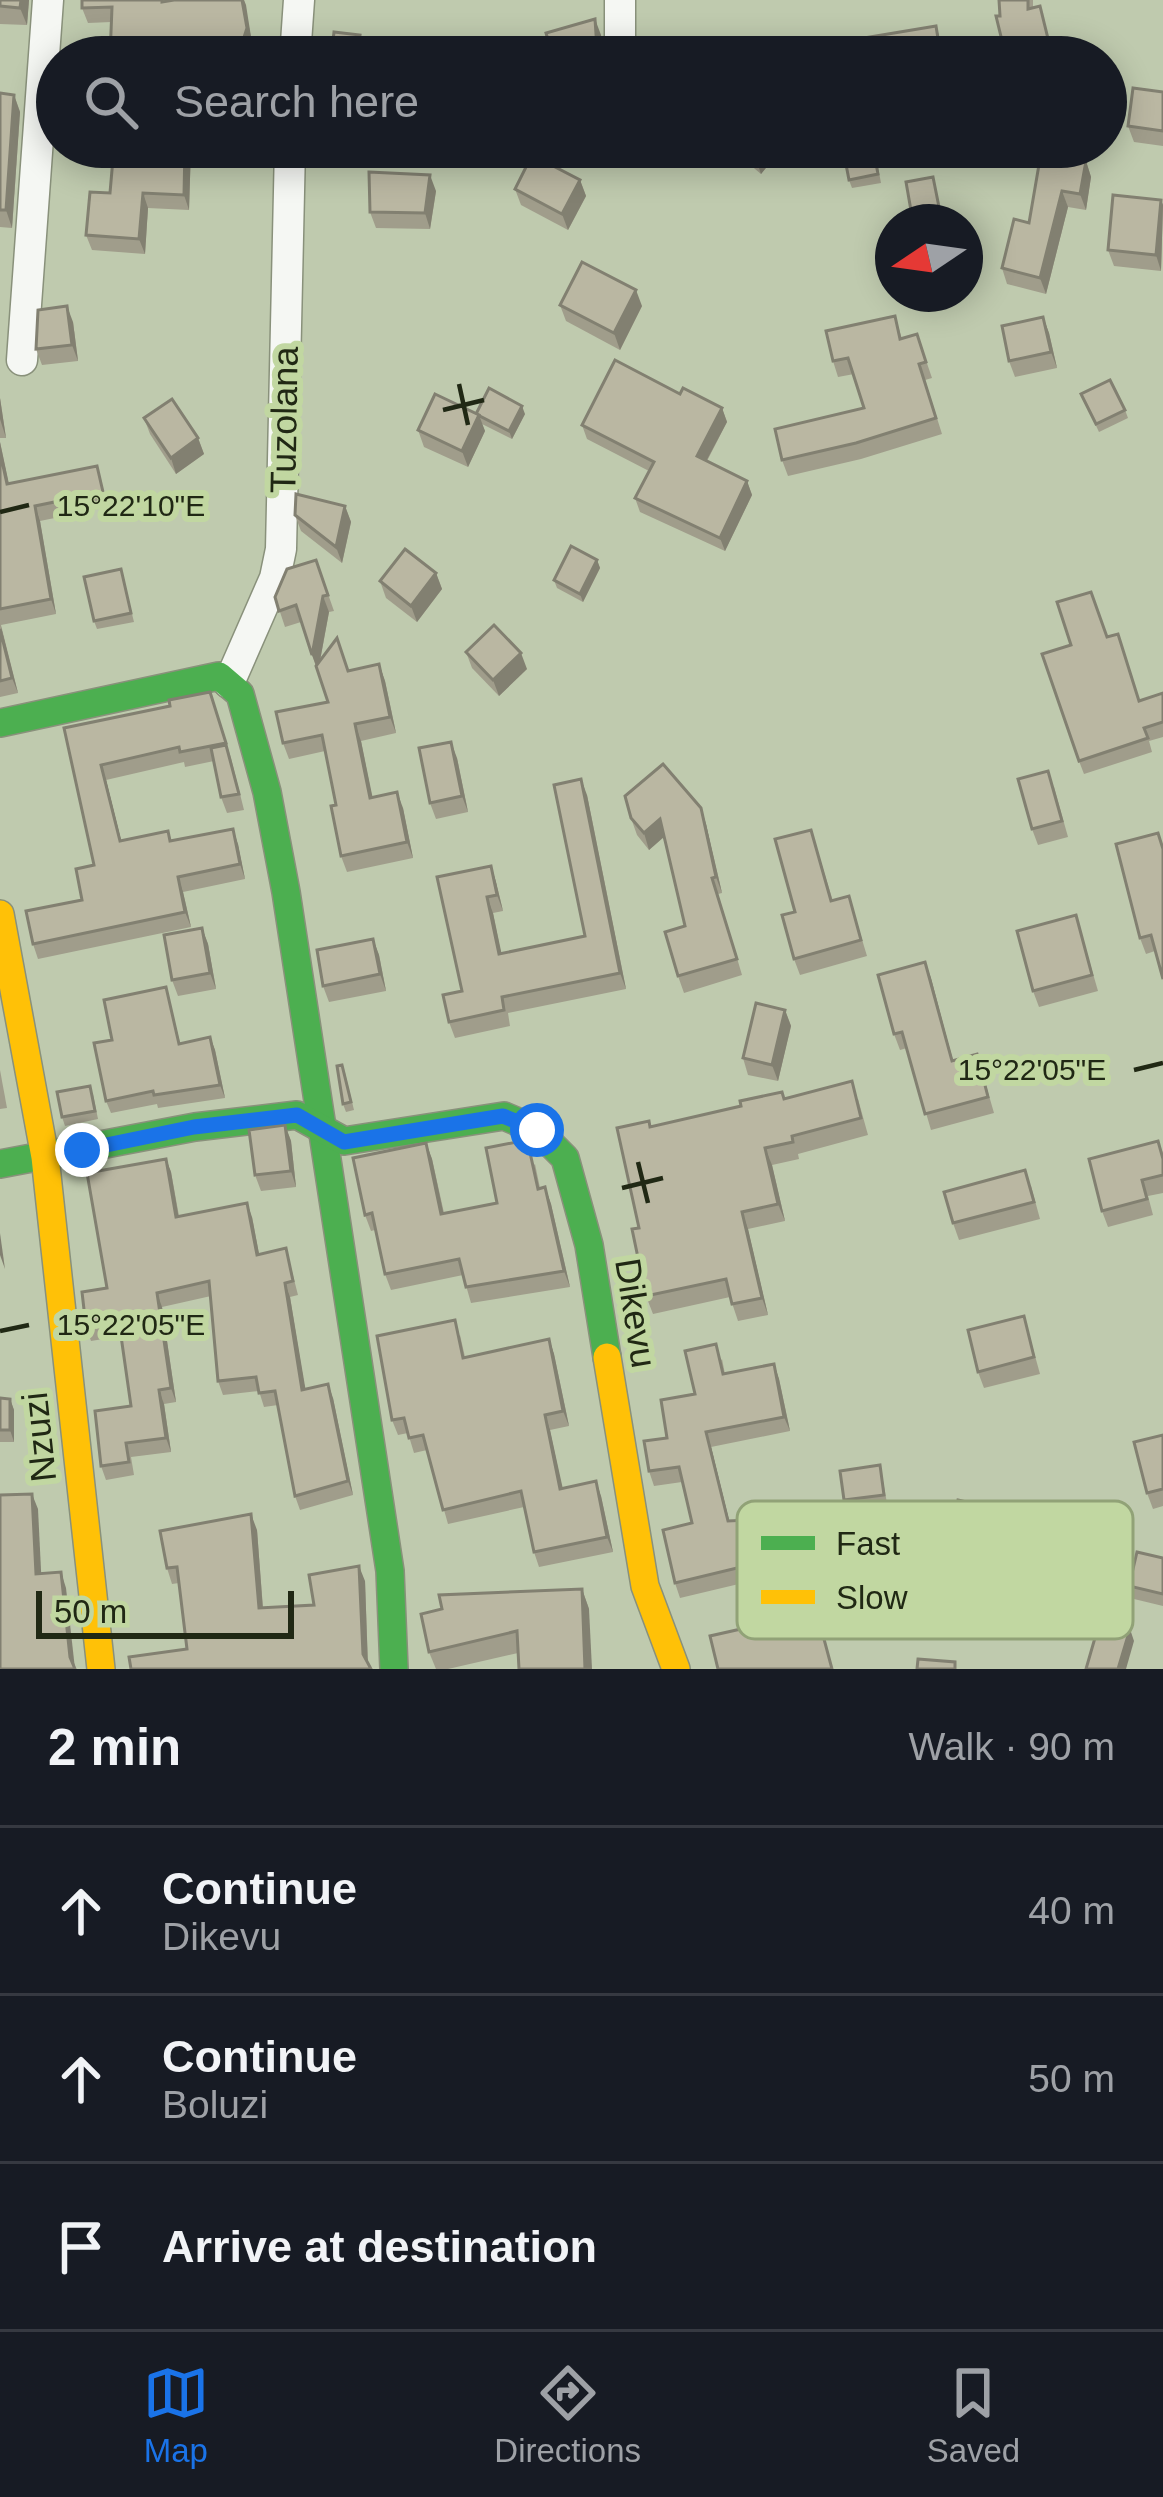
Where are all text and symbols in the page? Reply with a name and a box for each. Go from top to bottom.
search box [36,36,1127,168]
icon: search [78,69,144,135]
text: Search here [174,76,419,127]
north arrow [875,204,983,312]
street label: Tuzolana [262,345,306,494]
text: 15°22'10"E [57,489,205,522]
text: 15°22'05"E [958,1053,1106,1086]
route start [510,1103,564,1157]
route end [55,1123,109,1177]
street label: Dikevu [607,1255,665,1371]
text: 15°22'05"E [57,1308,205,1341]
street label: Nzuzi [14,1390,64,1484]
legend [737,1501,1133,1639]
text: Fast [836,1525,900,1562]
text: Slow [836,1579,908,1616]
scale bar [36,1585,294,1638]
text: 50 m [54,1593,127,1630]
text: 2 min [48,1719,181,1776]
text: Walk · 90 m [908,1725,1115,1768]
text: Continue [162,1863,357,1914]
icon: ahead [48,1878,114,1944]
text: 40 m [1028,1889,1115,1932]
text: Dikevu [162,1915,281,1958]
text: Continue [162,2031,357,2082]
icon: ahead [48,2046,114,2112]
text: 50 m [1028,2057,1115,2100]
text: Boluzi [162,2083,268,2126]
icon: arrive [48,2214,114,2280]
text: Arrive at destination [162,2221,597,2272]
tab: Map [143,2360,209,2470]
tab: Directions [494,2360,641,2470]
tab: Saved [927,2360,1020,2470]

